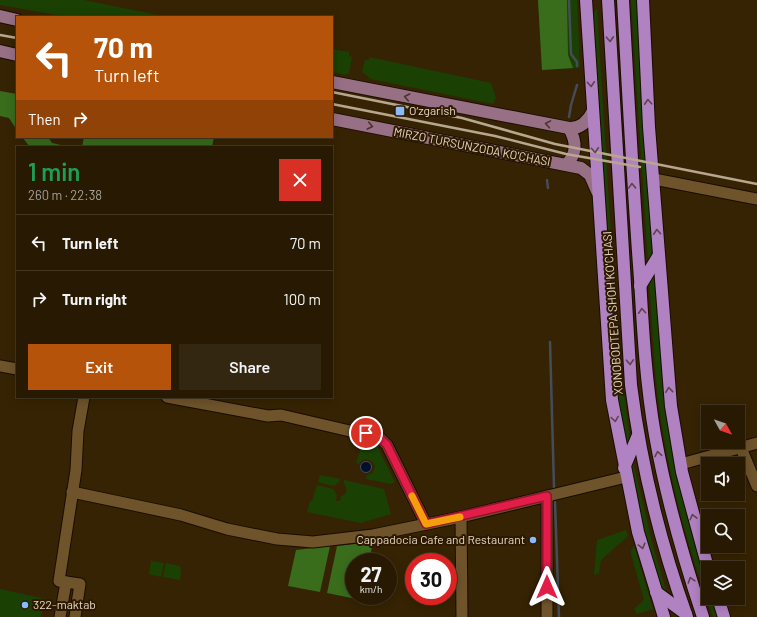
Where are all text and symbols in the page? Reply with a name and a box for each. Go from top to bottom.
text: 70 m [94,30,153,64]
icon: left [28,32,80,84]
one-way arrow [605,36,614,42]
text: Turn left [94,64,160,86]
one-way arrow [586,81,595,87]
one-way arrow [404,94,410,102]
one-way arrow [644,99,652,105]
place label: O‘zgarish [409,103,456,117]
marker: O‘zgarish [394,105,406,117]
icon: right [69,108,91,130]
text: Then [28,110,61,128]
one-way arrow [545,121,552,129]
one-way arrow [367,122,373,130]
street label: MIRZO TURSUNZODA KO'CHASI [393,124,552,168]
one-way arrow [591,147,599,153]
text: 1 min [28,157,80,186]
button: close [279,159,321,201]
one-way arrow [628,183,637,189]
text: 260 m · 22:38 [28,187,102,203]
one-way arrow [653,229,662,235]
street label: XONOBODTEPA SHOH KO'CHASI [599,231,625,395]
icon: left [28,232,50,254]
text: Turn left [62,234,118,252]
text: 70 m [290,234,321,252]
icon: right [28,288,50,310]
text: Turn right [62,290,127,308]
text: 100 m [283,290,321,308]
one-way arrow [638,308,647,314]
button: Exit [28,344,171,390]
button: Share [179,344,321,390]
one-way arrow [625,359,634,365]
one-way arrow [665,386,674,393]
north arrow [701,405,745,449]
map controls [701,405,745,605]
pin [349,416,383,450]
one-way arrow [610,416,619,422]
icon: arrive [355,422,377,444]
one-way arrow [655,451,663,457]
button: sound [701,457,745,501]
button: search [701,509,745,553]
one-way arrow [690,514,698,520]
place label: Cappadocia Cafe and Restaurant [357,532,525,546]
marker: Cappadocia Cafe and Restaurant [528,535,538,545]
one-way arrow [637,543,645,549]
speed limit sign: 30 [405,553,457,605]
button: layers [701,561,745,605]
text: 27 [360,562,382,586]
position arrow [526,566,568,608]
one-way arrow [687,577,696,584]
text: km/h [360,583,382,595]
place label: 322-maktab [33,597,96,611]
marker: 322-maktab [20,600,30,610]

